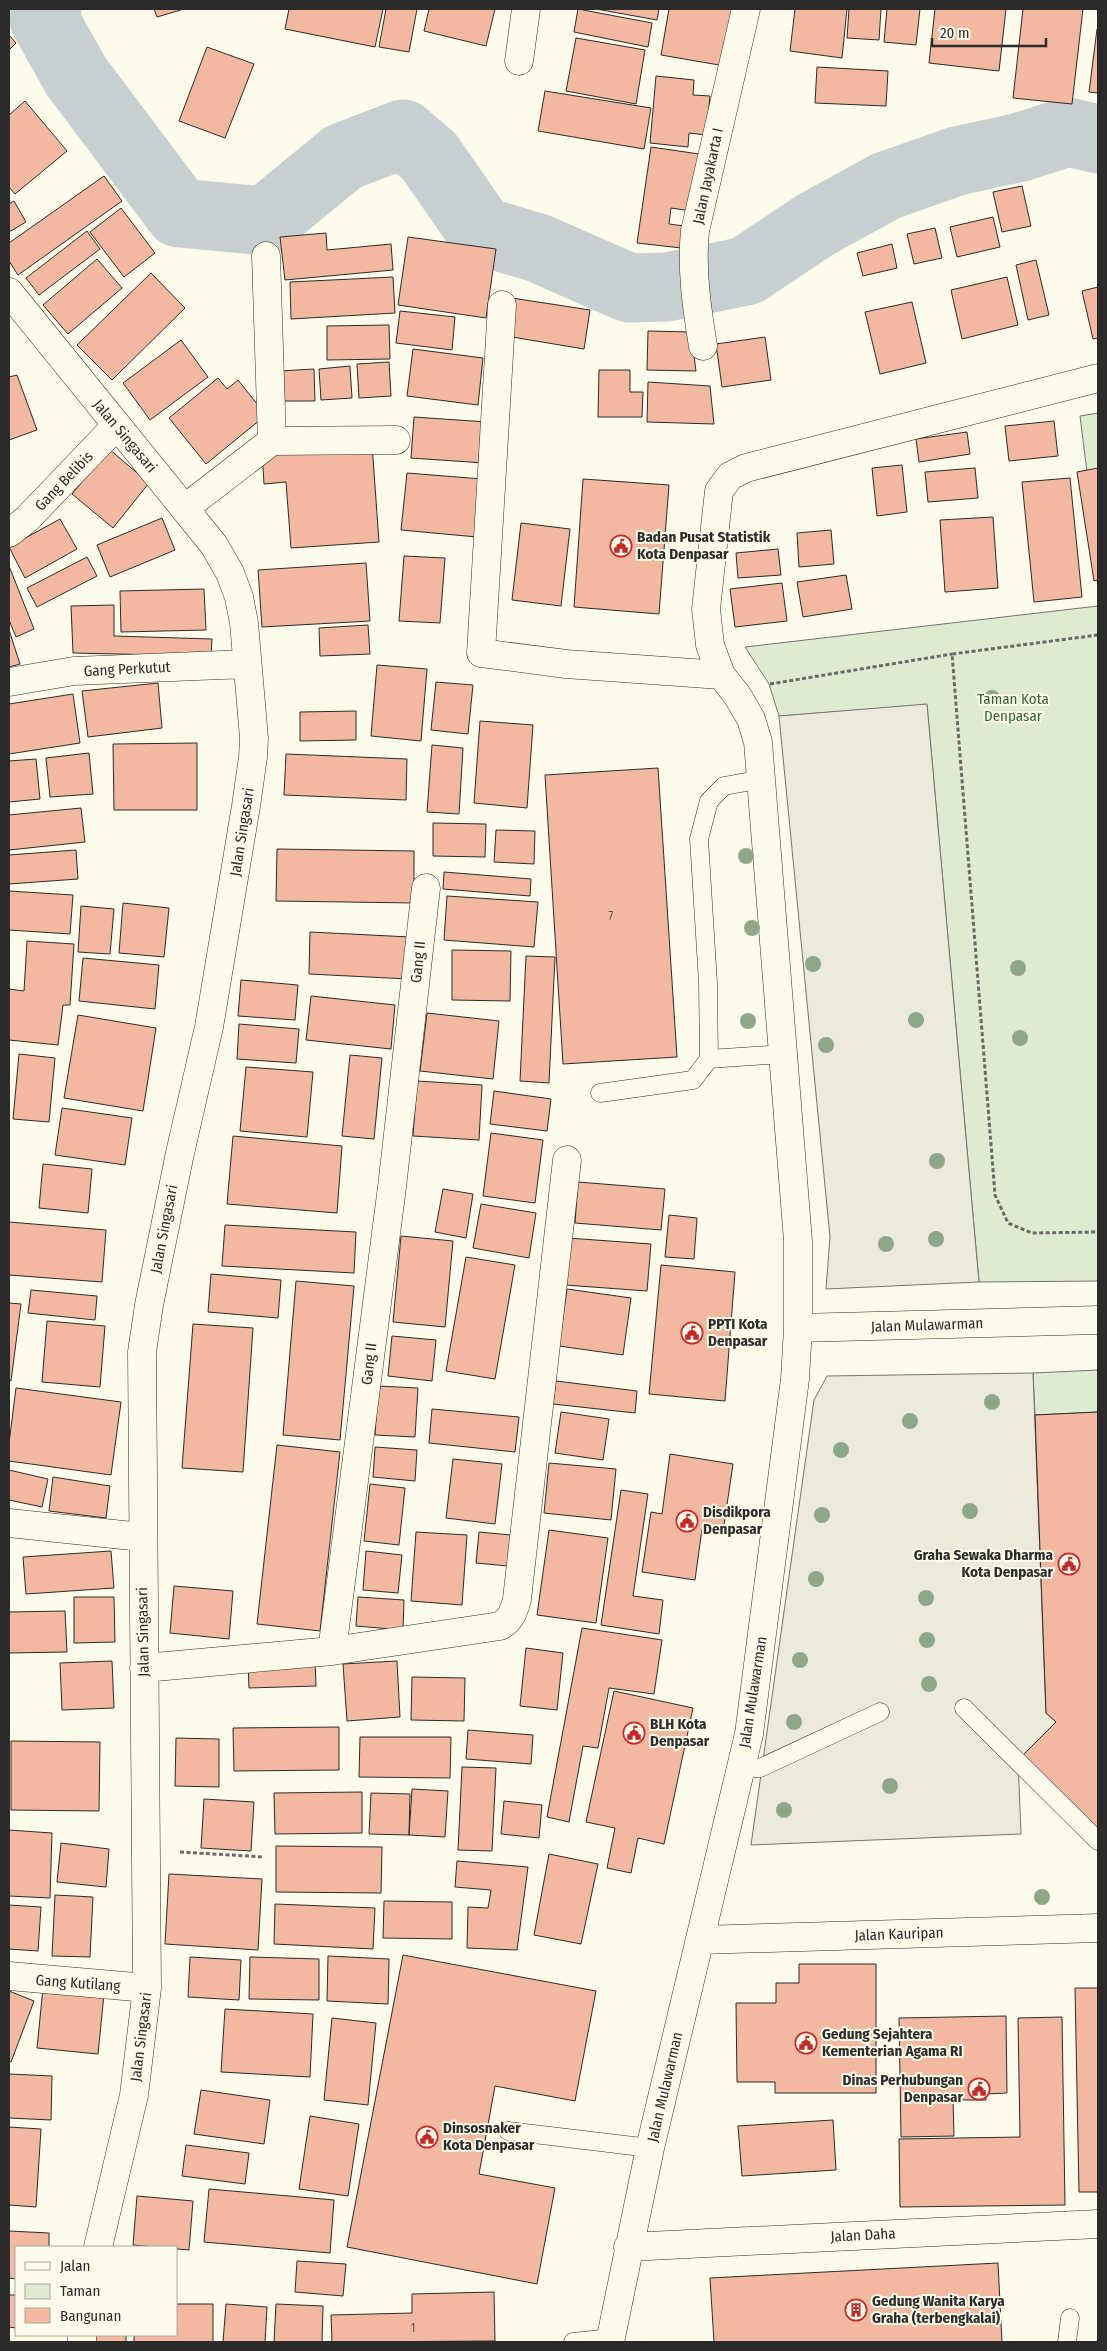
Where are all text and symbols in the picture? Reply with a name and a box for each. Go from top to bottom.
scale bar [932,15,1046,47]
text: 20 m [940,24,970,42]
street label: Jalan Jayakarta I [689,126,727,226]
street label: Jalan Singasari [89,396,161,476]
street label: Gang Belibis [31,447,97,515]
place label: Badan Pusat Statistik Kota Denpasar [637,528,771,563]
public building icon: Badan Pusat Statistik Kota Denpasar [609,534,633,558]
street label: Gang Perkutut [83,658,171,680]
park label: Taman Kota Denpasar [977,690,1049,725]
street label: Jalan Singasari [226,786,258,878]
house number: 7 [609,909,614,923]
street label: Gang II [407,940,429,984]
street label: Jalan Singasari [147,1183,181,1275]
street label: Jalan Mulawarman [870,1314,984,1336]
place label: PPTI Kota Denpasar [708,1315,768,1350]
public building icon: PPTI Kota Denpasar [680,1321,704,1345]
street label: Gang II [357,1342,381,1386]
place label: Disdikpora Denpasar [703,1503,771,1538]
public building icon: Disdikpora Denpasar [675,1509,699,1533]
place label: Graha Sewaka Dharma Kota Denpasar [914,1546,1054,1581]
public building icon: Graha Sewaka Dharma Kota Denpasar [1057,1552,1081,1576]
street label: Jalan Singasari [133,1587,153,1677]
street label: Jalan Mulawarman [735,1635,771,1749]
place label: BLH Kota Denpasar [650,1715,710,1750]
public building icon: BLH Kota Denpasar [622,1721,646,1745]
street label: Jalan Kauripan [854,1923,944,1945]
street label: Gang Kutilang [35,1971,121,1995]
street label: Jalan Singasari [127,1991,155,2083]
place label: Gedung Sejahtera Kementerian Agama RI [822,2025,963,2060]
street label: Jalan Mulawarman [644,2030,686,2144]
public building icon: Gedung Sejahtera Kementerian Agama RI [794,2031,818,2055]
place label: Dinas Perhubungan Denpasar [843,2071,963,2106]
public building icon: Dinas Perhubungan Denpasar [967,2077,991,2101]
place label: Dinsosnaker Kota Denpasar [443,2119,535,2154]
public building icon: Dinsosnaker Kota Denpasar [415,2125,439,2149]
street label: Jalan Daha [830,2224,896,2246]
legend [15,2246,178,2336]
text: Jalan [60,2257,90,2275]
text: Taman [60,2282,100,2300]
place label: Gedung Wanita Karya Graha (terbengkalai) [872,2292,1005,2327]
building icon: Gedung Wanita Karya Graha (terbengkalai) [844,2298,868,2322]
text: Bangunan [60,2307,121,2325]
house number: 1 [411,2321,415,2335]

